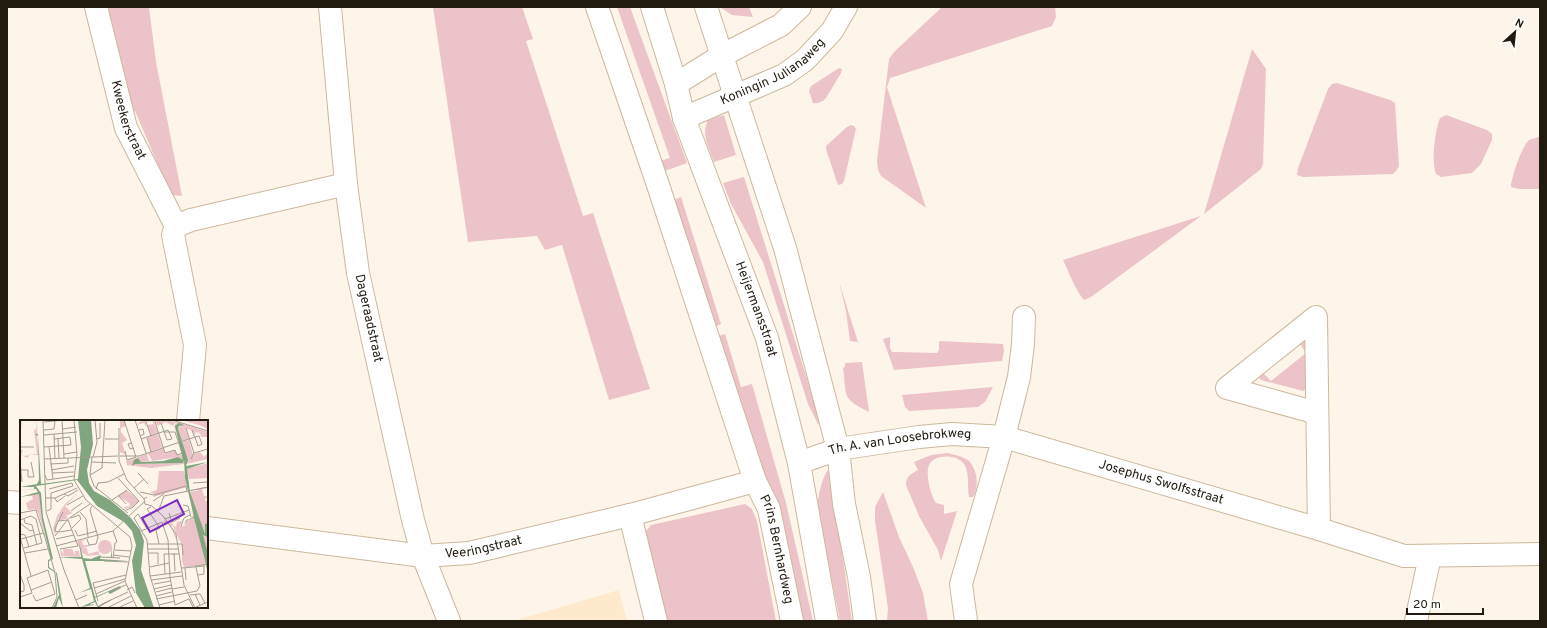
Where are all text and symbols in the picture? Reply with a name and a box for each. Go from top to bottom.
north arrow [1495,12,1535,52]
text: N [1512,16,1526,32]
street label: Koningin Julianaweg [718,35,829,109]
street label: Kweekerstraat [107,79,149,163]
street label: Heijermansstraat [731,259,780,359]
street label: Dageraadstraat [351,273,386,364]
inset map [20,420,208,608]
street label: Th. A. van Loosebrokweg [827,426,972,460]
street label: Josephus Swolfsstraat [1097,457,1225,509]
street label: Prins Bernhardweg [755,492,796,605]
street label: Veeringstraat [444,533,524,563]
scale bar [1407,590,1483,616]
text: 20 m [1413,597,1441,613]

